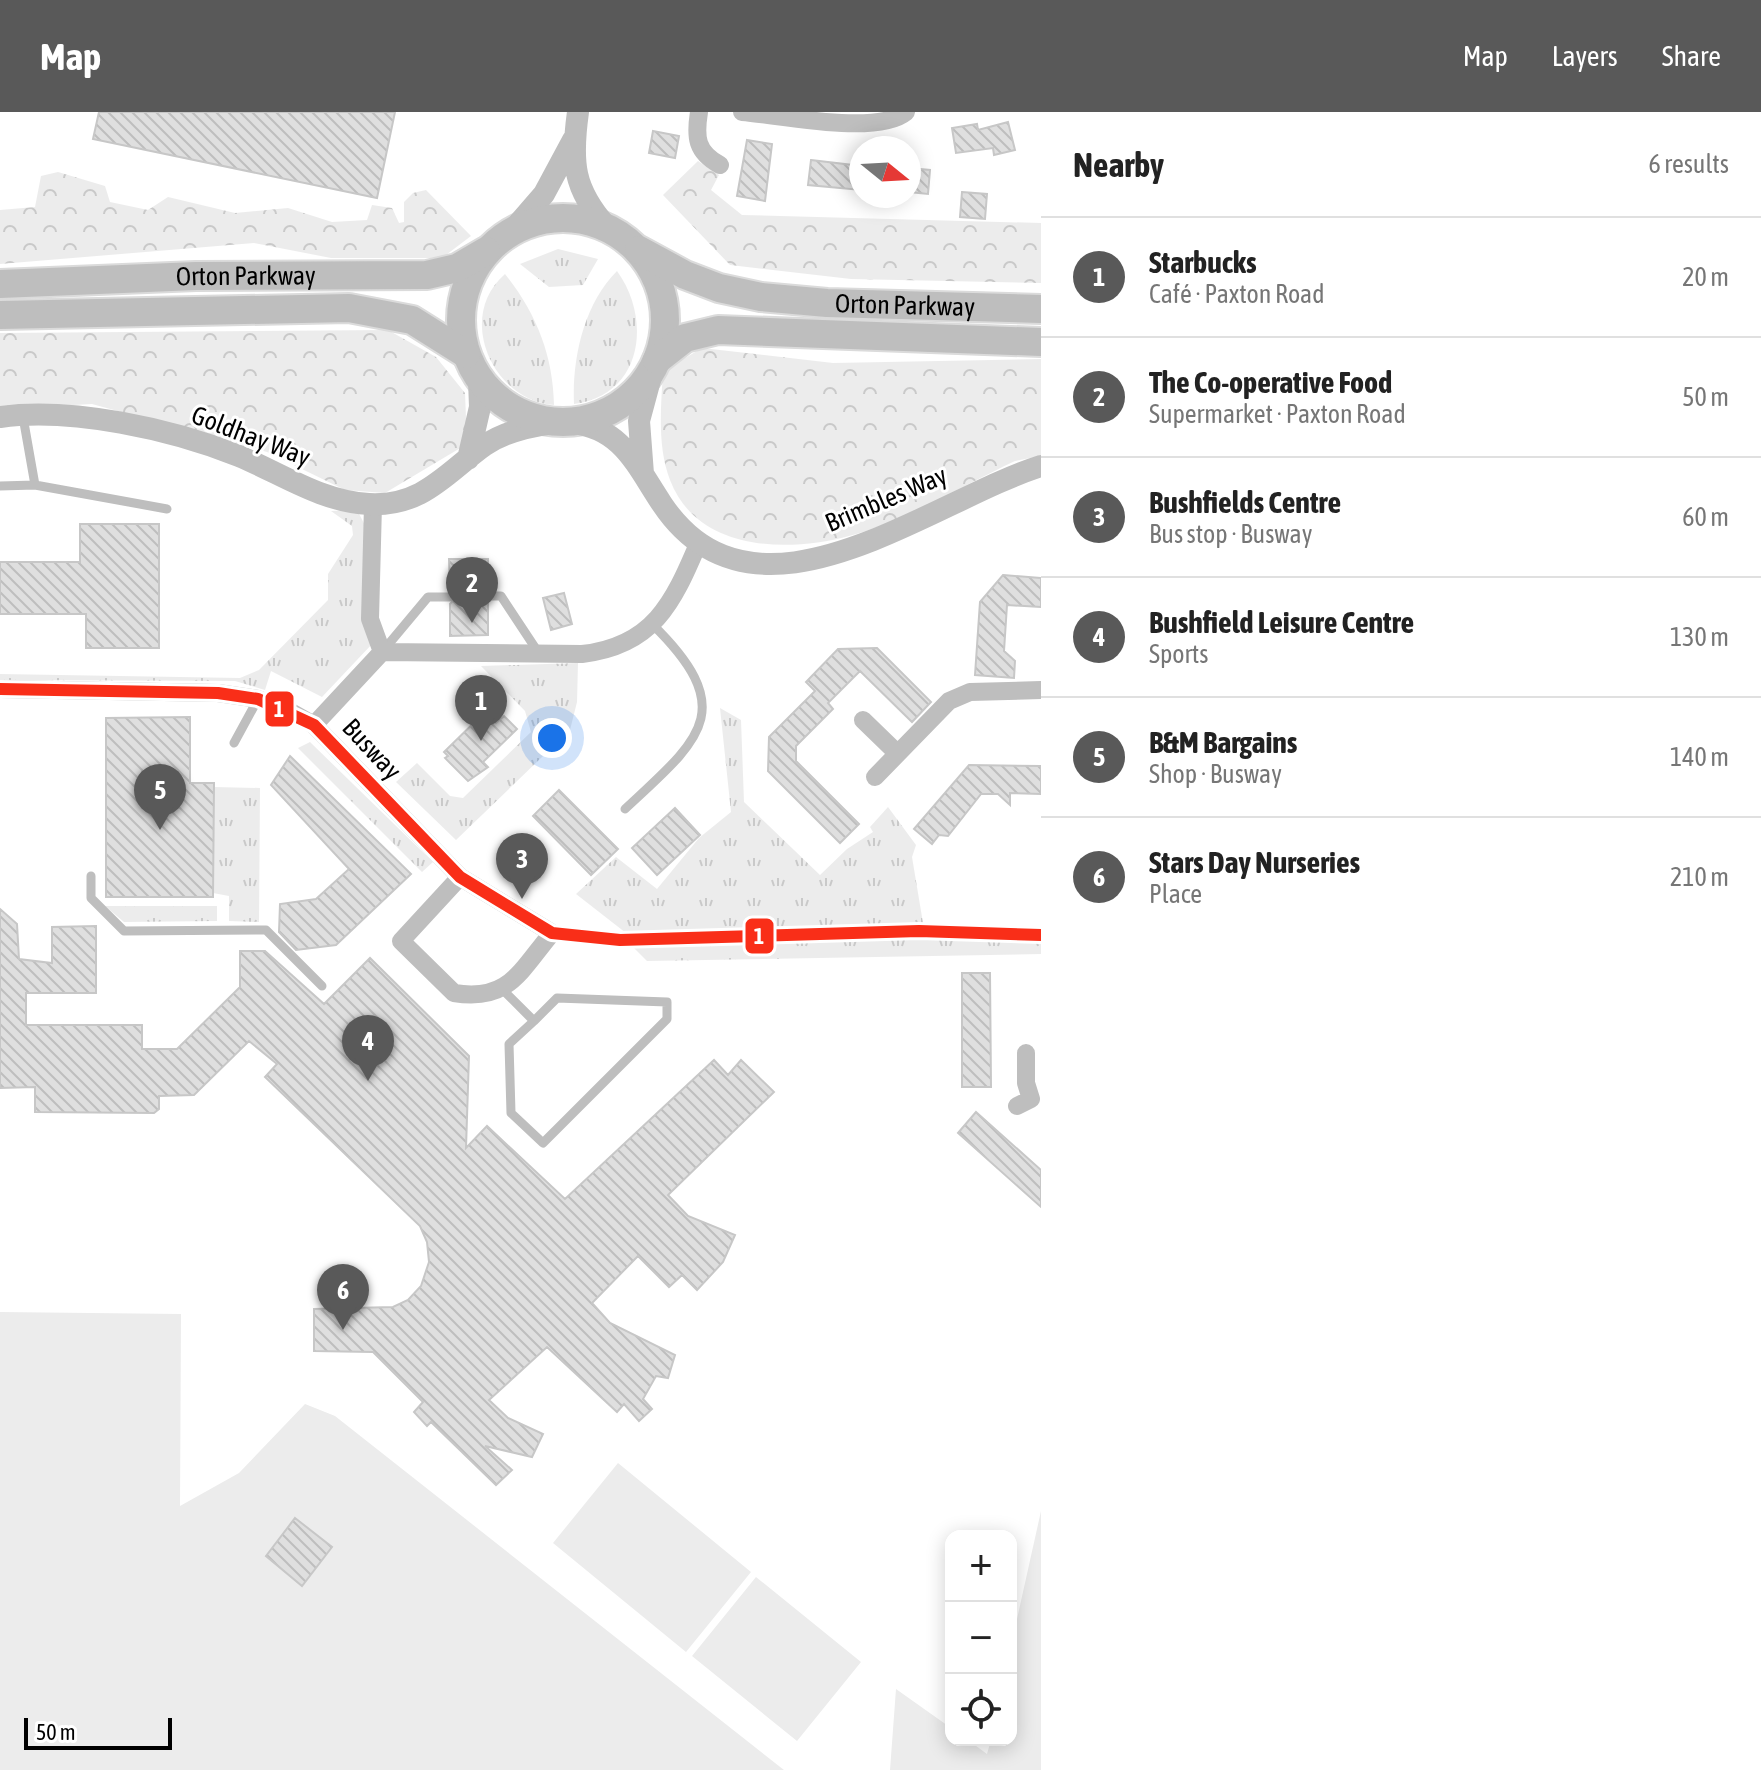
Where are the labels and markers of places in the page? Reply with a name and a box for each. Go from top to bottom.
pin: 2 [446,557,498,623]
pin: 1 [455,675,507,741]
pin: 5 [134,764,186,830]
pin: 3 [496,833,548,899]
pin: 4 [342,1015,394,1081]
pin: 6 [317,1264,369,1330]

